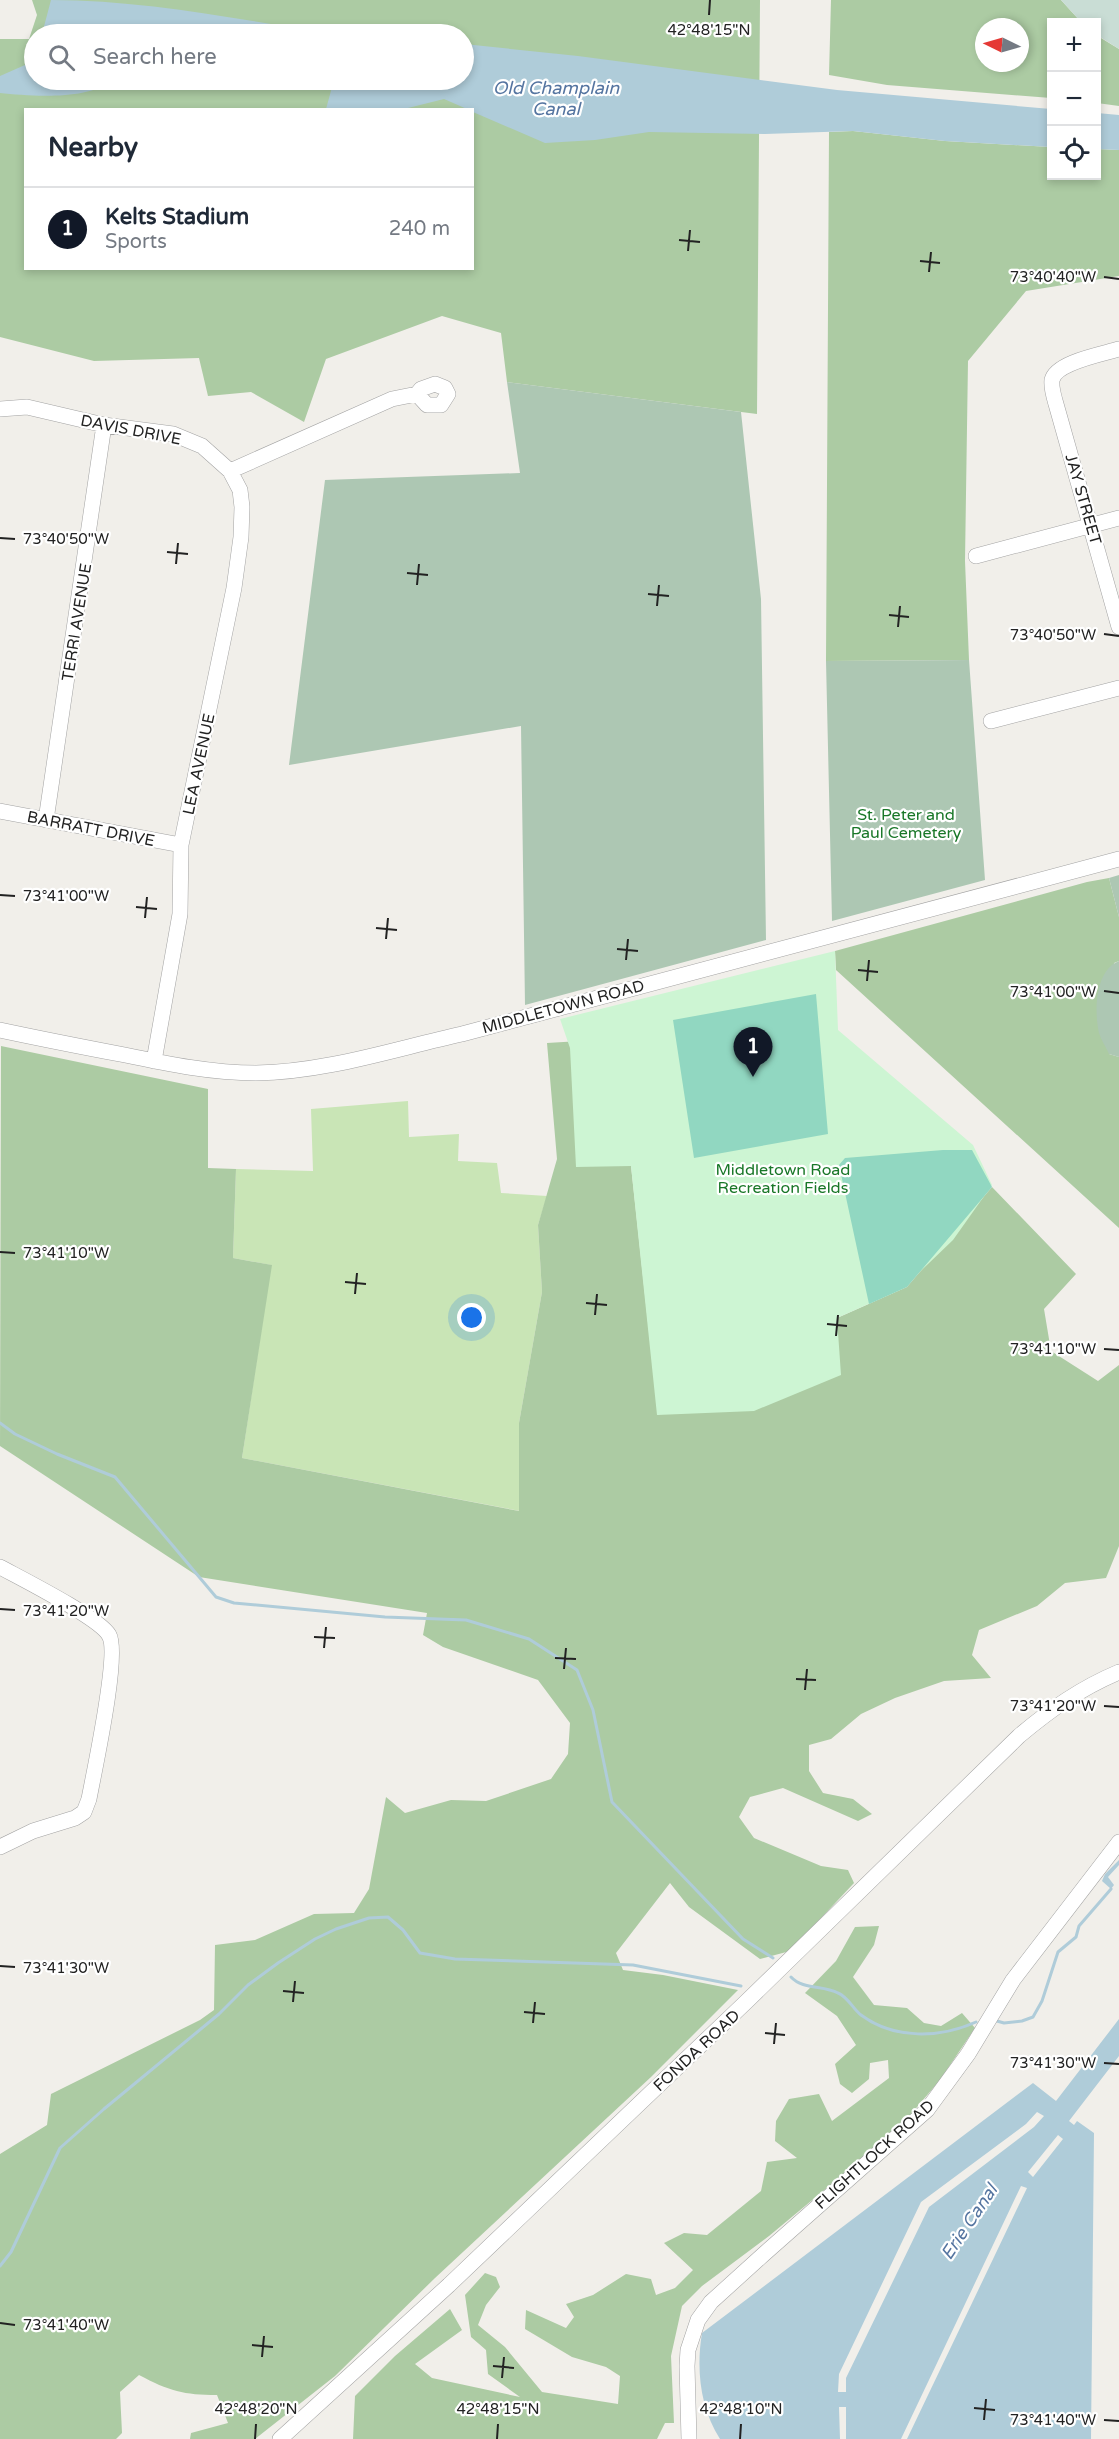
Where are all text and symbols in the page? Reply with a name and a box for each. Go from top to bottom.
north arrow [975,18,1029,72]
map controls [1047,18,1101,180]
button: + [1047,18,1101,72]
text: 42°48'15"N [667,21,751,39]
search box [24,24,474,90]
icon: search [45,41,78,74]
text: Search here [93,44,217,70]
button: − [1047,72,1101,126]
water label: Old Champlain Canal [493,77,620,120]
button: locate [1047,126,1101,180]
text: Nearby [48,132,138,163]
text: Kelts Stadium [105,204,249,230]
text: 1 [61,217,74,241]
text: 240 m [389,217,450,241]
text: Sports [105,230,167,254]
text: 73°40'40"W [1010,268,1096,286]
street label: DAVIS DRIVE [79,410,183,450]
street label: JAY STREET [1061,452,1106,547]
text: 73°40'50"W [23,530,109,548]
street label: TERRI AVENUE [58,562,96,683]
text: 73°40'50"W [1010,626,1096,644]
street label: LEA AVENUE [178,712,219,817]
park label: St. Peter and Paul Cemetery [851,805,962,843]
street label: BARRATT DRIVE [25,807,156,851]
text: 73°41'00"W [23,887,109,905]
street label: MIDDLETOWN ROAD [480,976,647,1038]
text: 73°41'00"W [1010,983,1096,1001]
pin: 1 [734,1028,772,1077]
park label: Middletown Road Recreation Fields [716,1160,850,1198]
text: 73°41'10"W [23,1244,109,1262]
your location [457,1303,486,1332]
text: 73°41'10"W [1010,1340,1096,1358]
text: 73°41'20"W [23,1602,109,1620]
text: 73°41'20"W [1010,1697,1096,1715]
text: 73°41'30"W [23,1959,109,1977]
street label: FONDA ROAD [649,2005,744,2096]
text: 73°41'30"W [1010,2054,1096,2072]
street label: FLIGHTLOCK ROAD [811,2096,938,2214]
water label: Erie Canal [936,2178,1004,2264]
text: 73°41'40"W [23,2316,109,2334]
text: 42°48'20"N [214,2400,298,2418]
text: 42°48'15"N [456,2400,540,2418]
text: 42°48'10"N [699,2400,783,2418]
text: 73°41'40"W [1010,2411,1096,2429]

